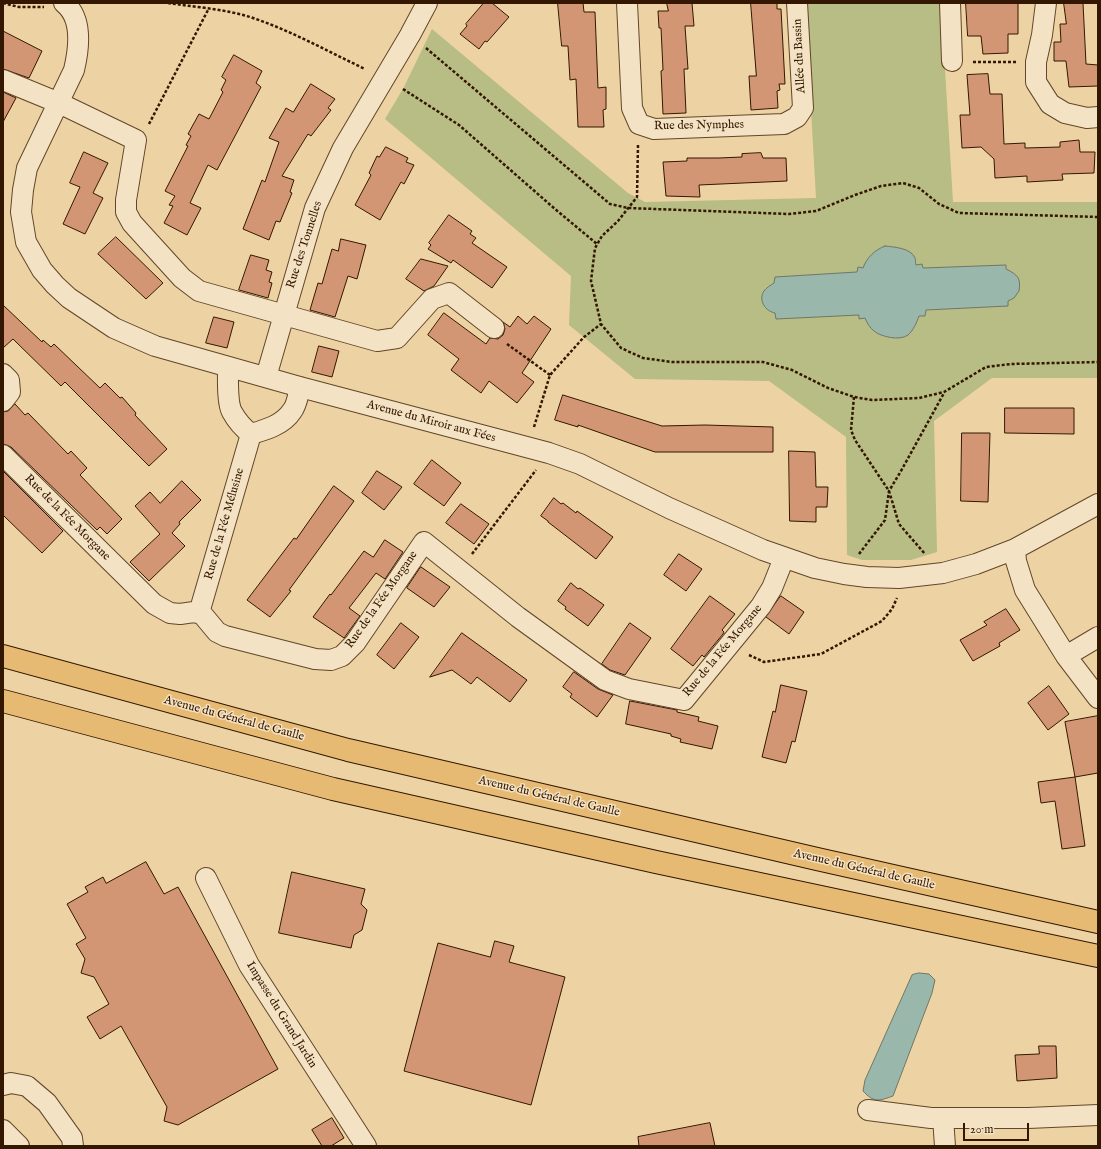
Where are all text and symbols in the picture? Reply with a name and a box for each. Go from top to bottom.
street label: Allée du Bassin [791,18,809,94]
street label: Rue des Nymphes [654,118,744,134]
street label: Rue des Tonnelles [284,200,326,290]
street label: Avenue du Miroir aux Fées [365,398,497,446]
street label: Rue de la Fée Mélusine [202,466,248,582]
street label: Rue de la Fée Morgane [21,472,113,564]
street label: Rue de la Fée Morgane [343,548,421,652]
street label: Rue de la Fée Morgane [680,602,766,700]
street label: Avenue du Général de Gaulle [162,693,306,745]
street label: Avenue du Général de Gaulle [477,774,621,820]
street label: Avenue du Général de Gaulle [792,847,936,893]
street label: Impasse du Grand Jardin [242,959,320,1071]
scale bar [965,1115,1031,1141]
text: 20 m [970,1122,993,1137]

